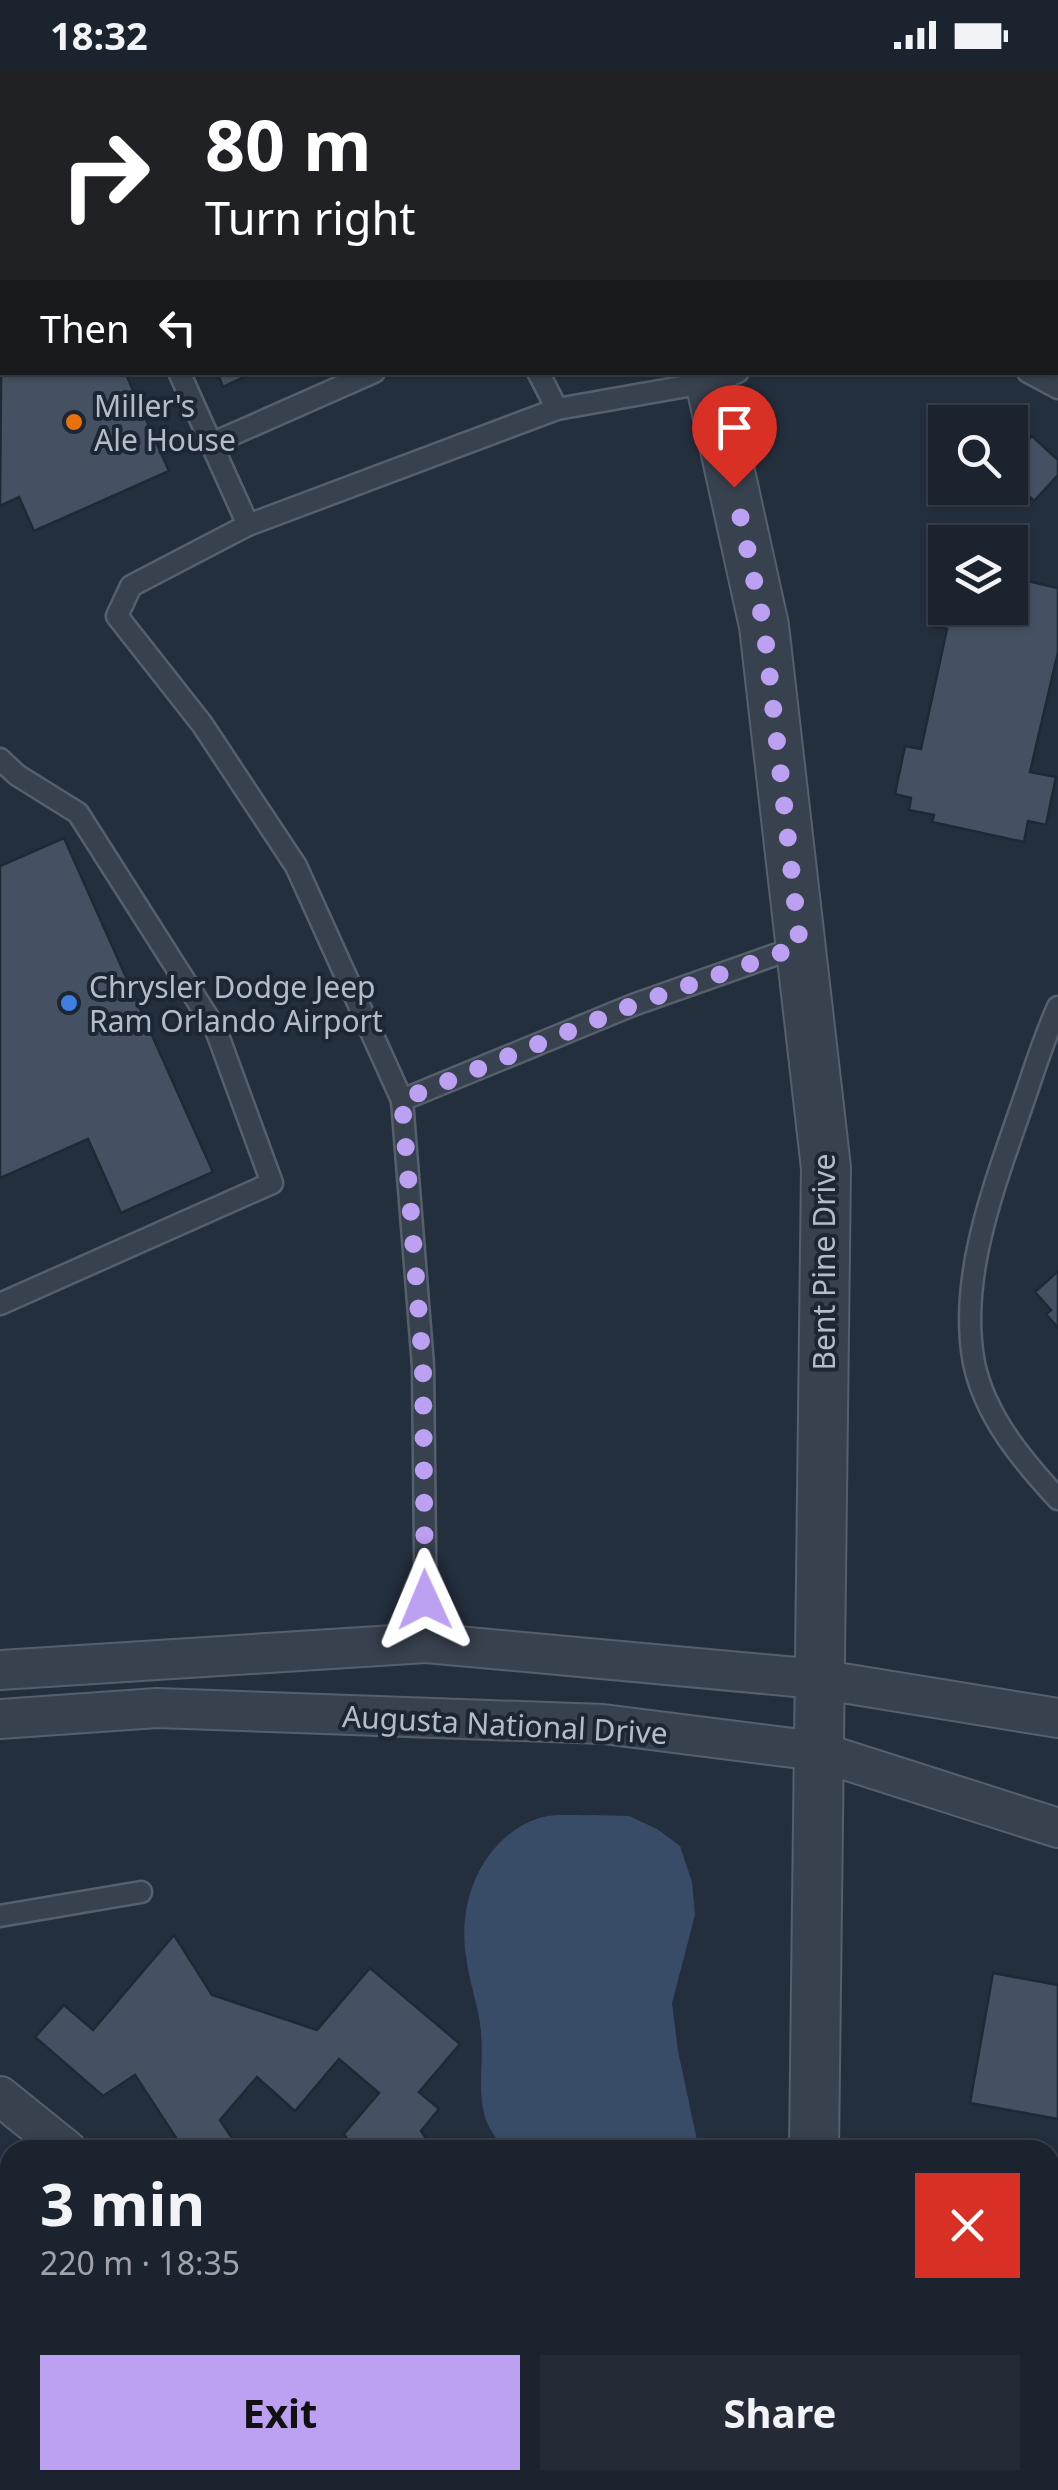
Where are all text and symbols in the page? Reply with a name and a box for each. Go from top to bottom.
text: 18:32 [50,9,148,61]
text: 80 m [205,96,372,192]
icon: right [40,110,170,240]
text: Turn right [205,187,416,248]
icon: left [150,300,205,355]
text: Then [40,302,130,354]
place label: Miller's Ale House [94,385,236,460]
pin [692,385,777,488]
icon: arrive [707,400,762,455]
map controls [928,405,1028,625]
button: search [928,405,1028,505]
marker: Miller's Ale House [63,411,85,433]
button: layers [928,525,1028,625]
place label: Chrysler Dodge Jeep Ram Orlando Airport [89,966,383,1041]
marker: Chrysler Dodge Jeep Ram Orlando Airport [58,992,80,1014]
street label: Bent Pine Drive [803,1154,844,1370]
position arrow [373,1548,477,1652]
street label: Augusta National Drive [341,1695,669,1753]
text: 3 min [40,2162,205,2244]
button: close [915,2173,1020,2278]
text: 220 m · 18:35 [40,2241,240,2284]
button: Exit [40,2355,520,2470]
button: Share [540,2355,1020,2470]

